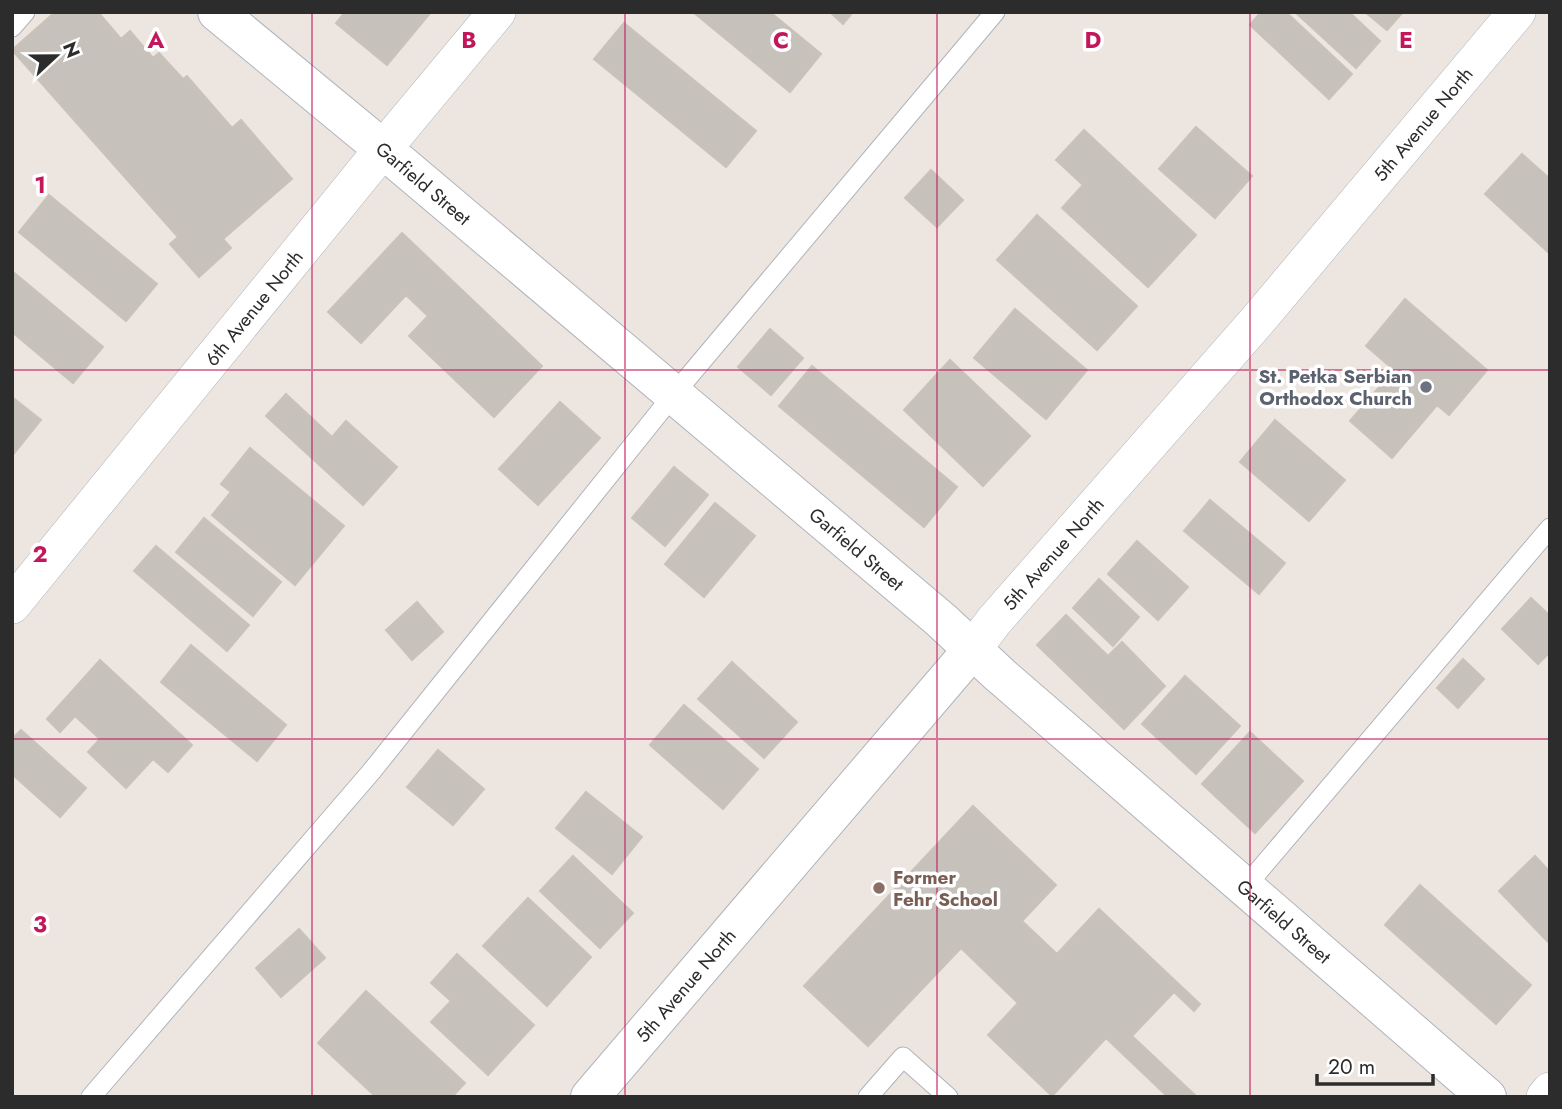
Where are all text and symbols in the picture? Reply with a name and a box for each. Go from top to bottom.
north arrow [21,21,91,91]
text: A [147,23,165,57]
text: B [461,23,477,57]
text: C [773,23,789,57]
text: D [1085,23,1102,57]
text: E [1399,23,1413,57]
text: N [56,38,87,62]
street label: 5th Avenue North [1367,61,1479,187]
street label: Garfield Street [370,135,477,231]
text: 1 [34,168,46,202]
street label: 6th Avenue North [198,244,309,372]
place label: St. Petka Serbian Orthodox Church [1258,363,1412,412]
marker: St. Petka Serbian Orthodox Church [1418,379,1434,395]
street label: 5th Avenue North [996,491,1110,616]
street label: Garfield Street [803,501,910,597]
text: 2 [32,537,48,571]
place label: Former Fehr School [893,864,998,913]
street label: Garfield Street [1231,873,1337,970]
marker: Former Fehr School [871,880,887,896]
text: 3 [33,907,47,941]
street label: 5th Avenue North [629,922,742,1048]
scale bar [1317,1042,1432,1086]
text: 20 m [1328,1052,1375,1082]

